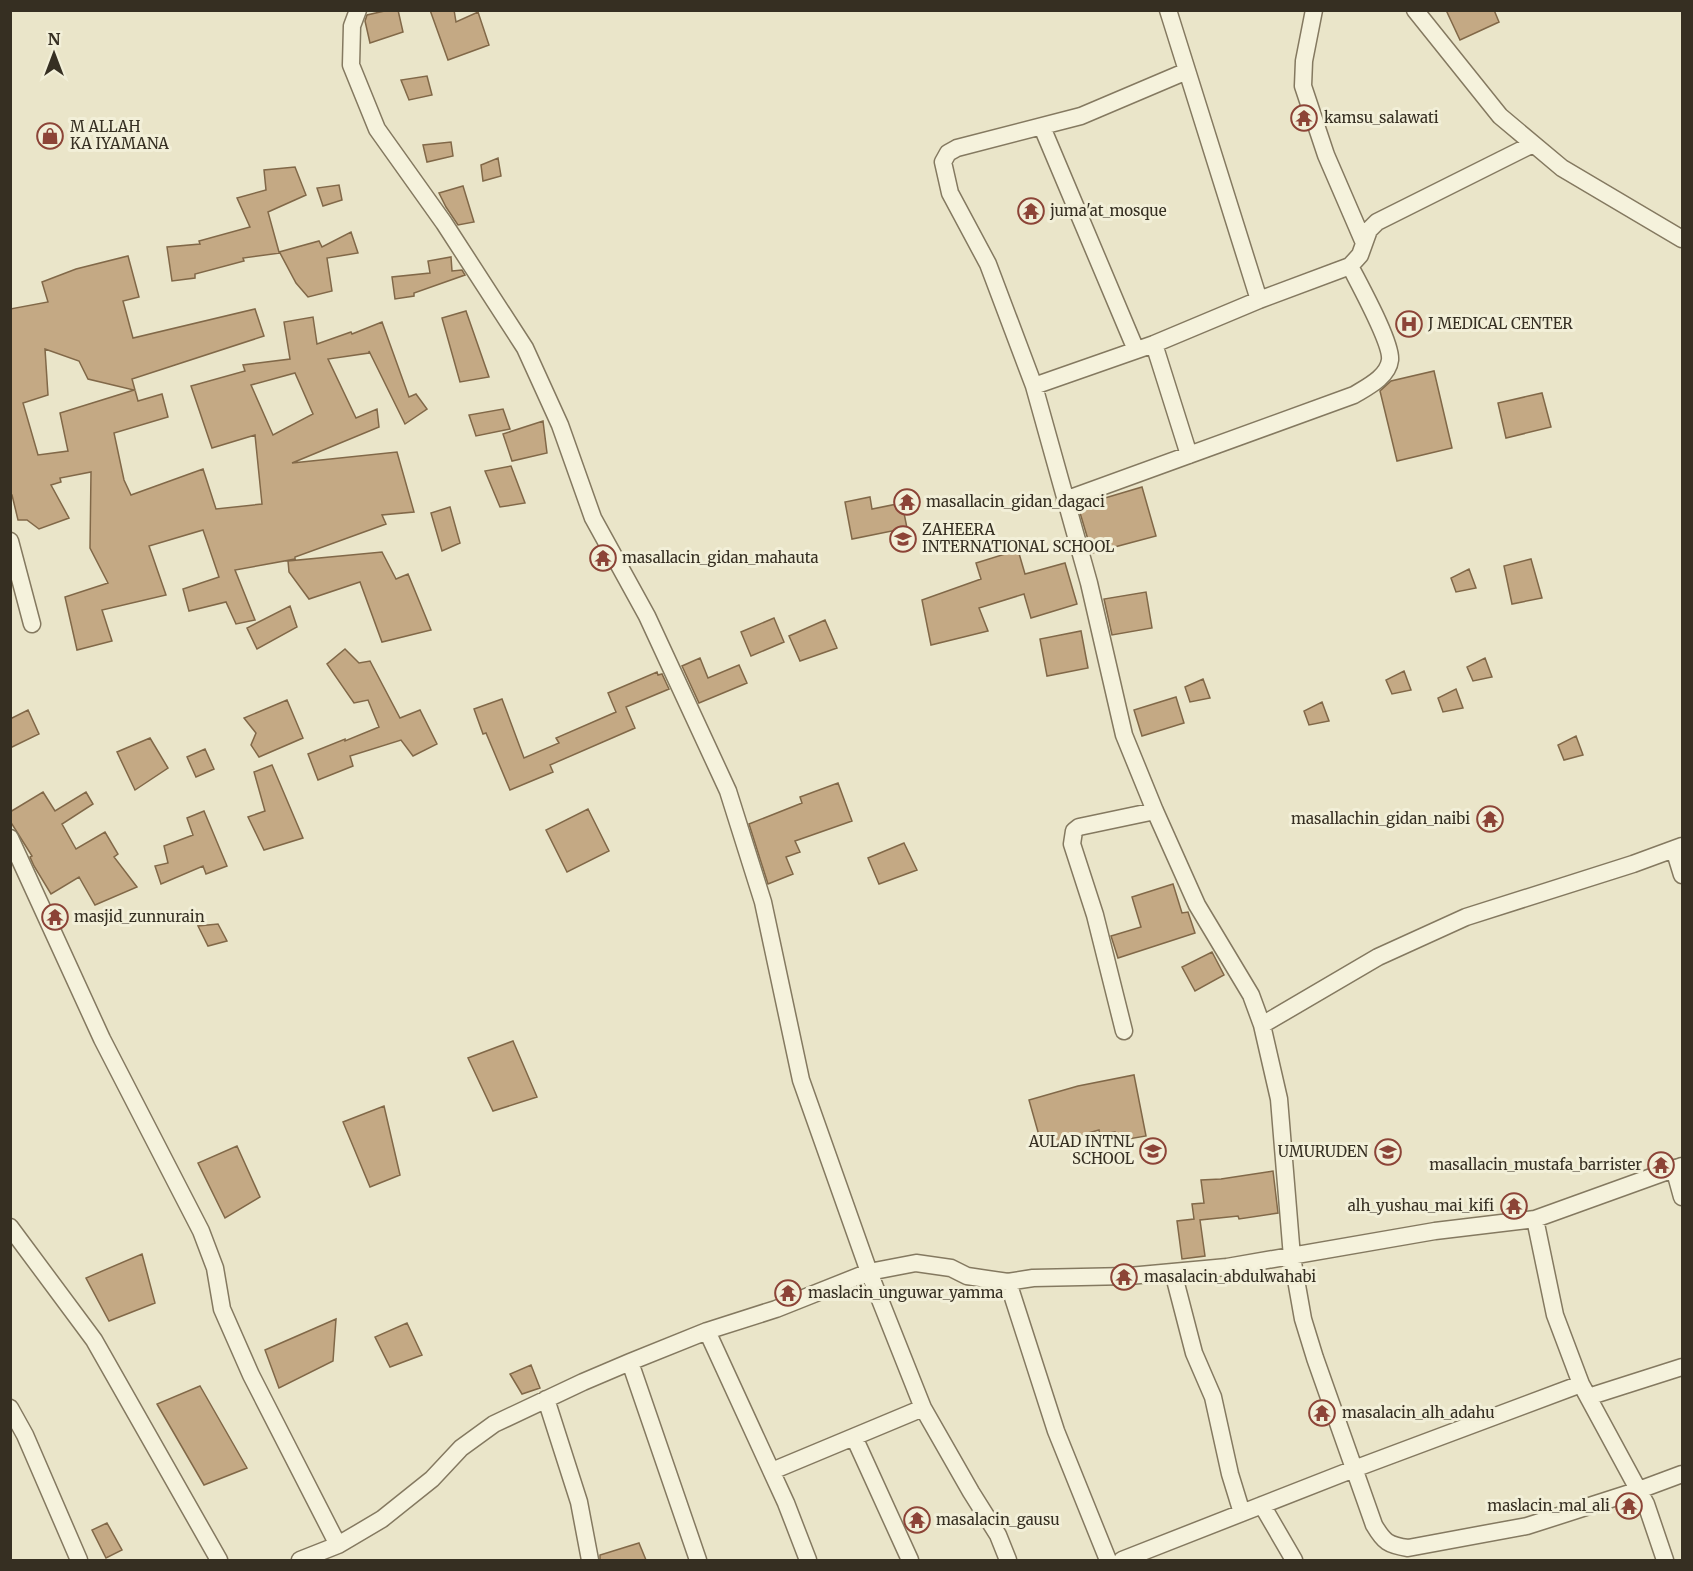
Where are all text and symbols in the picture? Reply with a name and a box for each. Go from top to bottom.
north arrow [24,24,84,84]
text: N [48,29,61,49]
temple icon: kamsu_salawati [1289,103,1319,133]
place label: kamsu_salawati [1324,108,1439,127]
place label: M ALLAH KA IYAMANA [70,117,169,153]
shop icon: M ALLAH KA IYAMANA [35,121,65,151]
temple icon: juma'at_mosque [1016,196,1046,226]
place label: juma'at_mosque [1049,201,1167,220]
hospital icon: J MEDICAL CENTER [1394,309,1424,339]
place label: J MEDICAL CENTER [1427,314,1573,333]
temple icon: masallacin_gidan_dagaci [892,487,922,517]
place label: masallacin_gidan_dagaci [926,492,1105,511]
place label: ZAHEERA INTERNATIONAL SCHOOL [922,520,1115,556]
school or university icon: ZAHEERA INTERNATIONAL SCHOOL [888,524,918,554]
temple icon: masallacin_gidan_mahauta [588,543,618,573]
place label: masallacin_gidan_mahauta [622,548,819,567]
temple icon: masallachin_gidan_naibi [1475,804,1505,834]
place label: masallachin_gidan_naibi [1291,809,1470,828]
temple icon: masjid_zunnurain [40,902,70,932]
place label: masjid_zunnurain [74,907,205,926]
place label: AULAD INTNL SCHOOL [1028,1132,1135,1168]
school or university icon: AULAD INTNL SCHOOL [1138,1136,1168,1166]
school or university icon: UMURUDEN [1373,1137,1403,1167]
place label: UMURUDEN [1278,1142,1368,1161]
temple icon: masallacin_mustafa_barrister [1646,1150,1676,1180]
place label: masallacin_mustafa_barrister [1429,1155,1642,1174]
temple icon: alh_yushau_mai_kifi [1499,1191,1529,1221]
place label: alh_yushau_mai_kifi [1348,1196,1494,1215]
temple icon: masalacin_abdulwahabi [1109,1262,1139,1292]
place label: masalacin_abdulwahabi [1144,1267,1316,1286]
temple icon: maslacin_unguwar_yamma [773,1278,803,1308]
place label: maslacin_unguwar_yamma [808,1283,1003,1302]
temple icon: masalacin_alh_adahu [1307,1398,1337,1428]
place label: masalacin_alh_adahu [1342,1403,1495,1422]
temple icon: maslacin_mal_ali [1614,1491,1644,1521]
place label: maslacin_mal_ali [1487,1496,1610,1515]
temple icon: masalacin_gausu [902,1505,932,1535]
place label: masalacin_gausu [936,1510,1060,1529]

